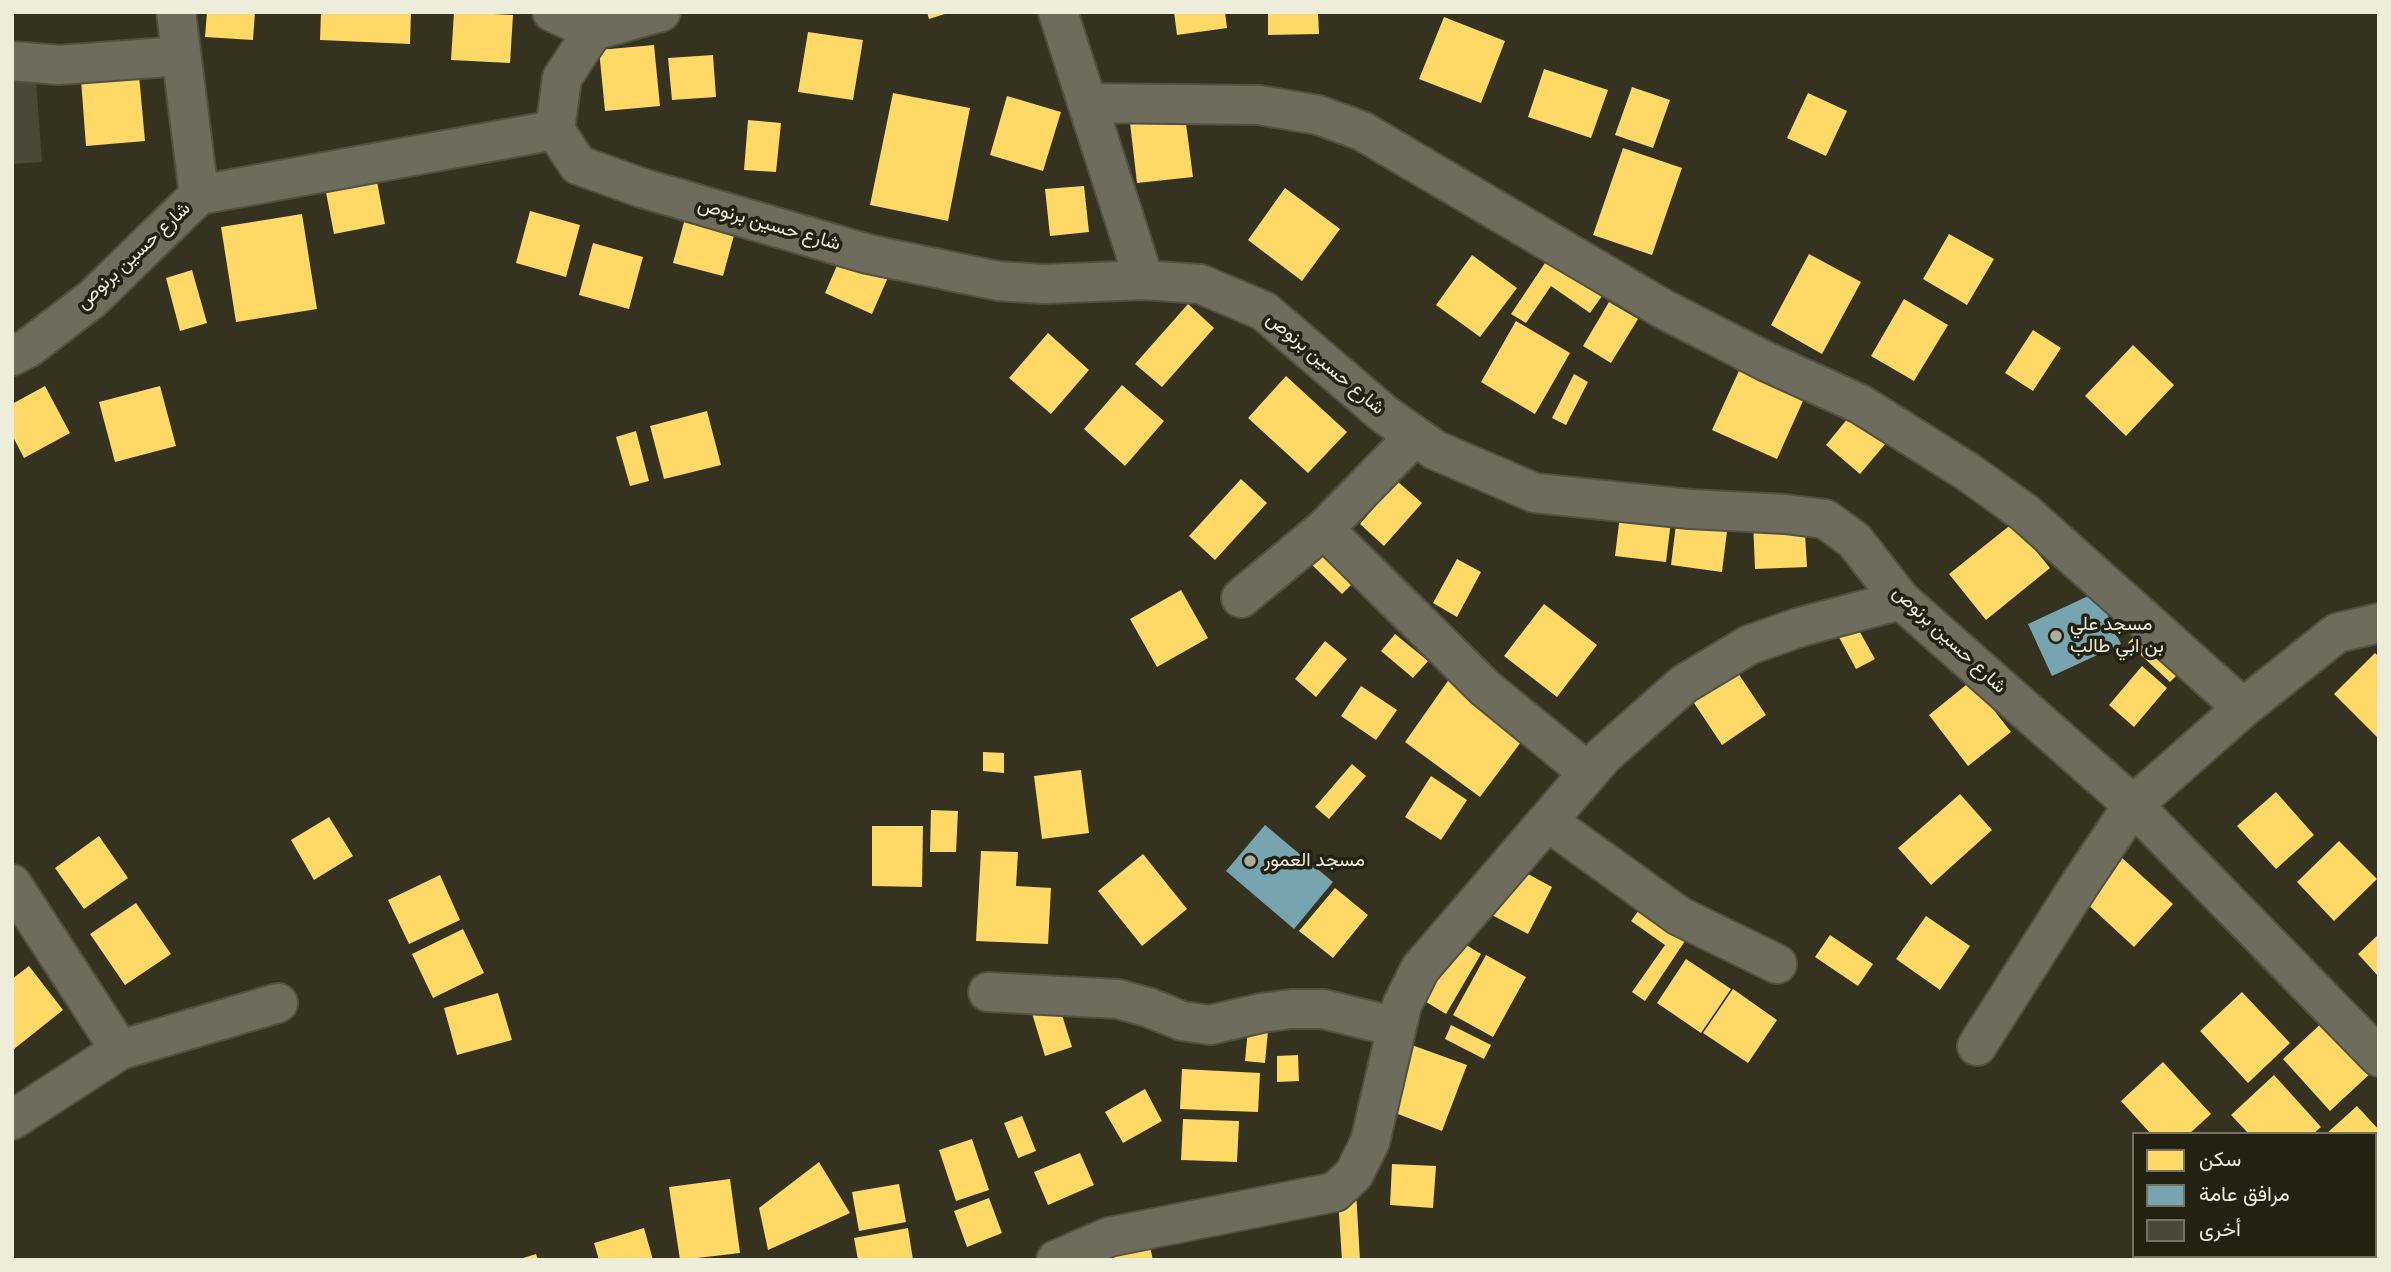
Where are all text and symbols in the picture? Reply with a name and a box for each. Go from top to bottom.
street label: شارع حسين برنوص [695,194,843,256]
street label: شارع حسين برنوص [72,197,196,315]
street label: شارع حسين برنوص [1261,308,1389,420]
street label: شارع حسين برنوص [1887,581,2011,699]
place label: مسجد علي بن ابي طالب [2070,614,2164,658]
marker: مسجد علي بن ابي طالب [2048,628,2064,644]
place label: مسجد العمور [1264,850,1365,872]
marker: مسجد العمور [1242,853,1258,869]
legend [2132,1132,2377,1258]
text: سكن [2199,1147,2241,1172]
text: مرافق عامة [2199,1182,2290,1207]
text: أخرى [2199,1217,2241,1242]

